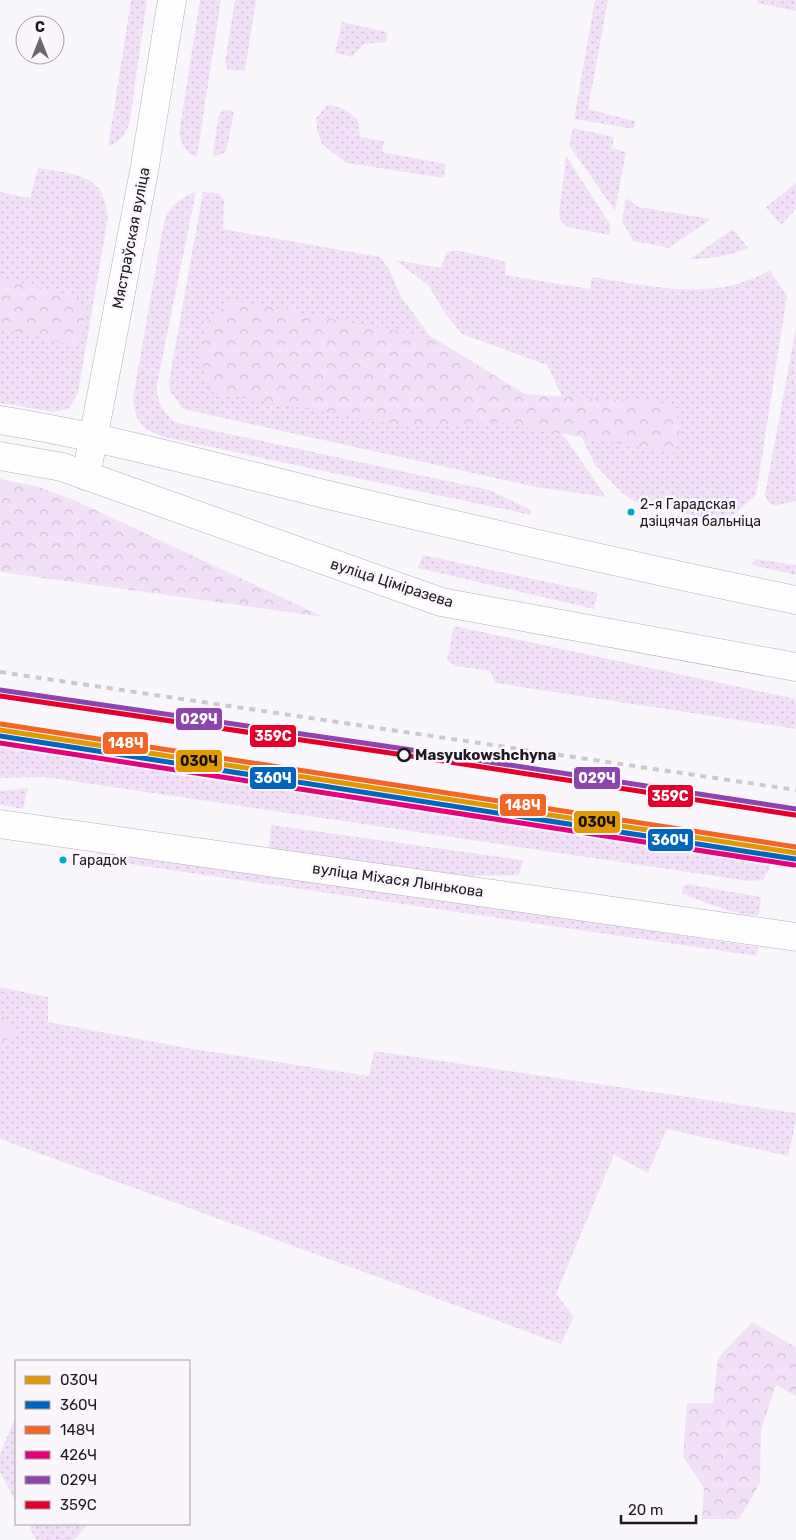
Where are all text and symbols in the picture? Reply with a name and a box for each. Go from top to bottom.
north arrow [15,15,65,65]
text: С [35,19,45,36]
street label: Мястраўская вуліца [108,166,154,310]
place label: 2-я Гарадская дзіцячая бальніца [640,496,761,530]
marker: 2-я Гарадская дзіцячая бальніца [626,507,636,517]
street label: вуліца Ціміразева [328,555,456,611]
line badge: 029Ч [175,707,223,731]
text: 029Ч [180,711,218,728]
line badge: 359С [249,724,297,748]
text: 359С [254,728,292,745]
line badge: 148Ч [102,731,149,755]
text: 148Ч [108,735,144,752]
place label: Masyukowshchyna [415,746,557,764]
marker: Masyukowshchyna [397,748,411,762]
line badge: 030Ч [175,749,223,773]
text: 030Ч [180,753,218,770]
line badge: 360Ч [249,766,297,790]
line badge: 029Ч [573,766,621,790]
text: 360Ч [254,770,292,787]
text: 029Ч [578,770,616,787]
line badge: 359С [647,784,694,808]
text: 359С [651,788,689,805]
line badge: 148Ч [499,793,547,817]
text: 148Ч [505,797,541,814]
line badge: 030Ч [573,810,621,834]
text: 030Ч [578,814,616,831]
line badge: 360Ч [647,828,694,852]
text: 360Ч [651,832,689,849]
place label: Гарадок [72,852,128,869]
marker: Гарадок [58,855,68,865]
street label: вуліца Міхася Лынькова [311,859,485,901]
legend [15,1360,190,1525]
text: 030Ч [60,1371,98,1389]
text: 360Ч [60,1396,97,1414]
text: 148Ч [60,1421,95,1439]
text: 426Ч [60,1446,97,1464]
text: 029Ч [60,1471,97,1489]
scale bar [621,1492,696,1524]
text: 359С [60,1496,97,1514]
text: 20 m [628,1501,663,1519]

